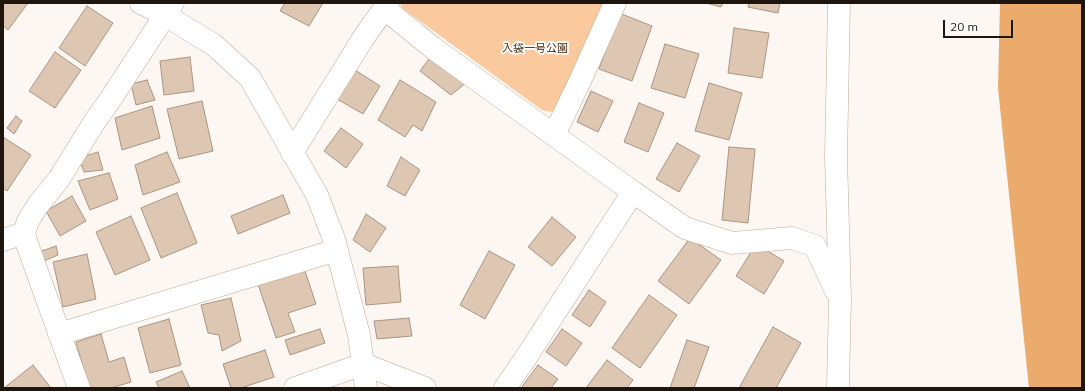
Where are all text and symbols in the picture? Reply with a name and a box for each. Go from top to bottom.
scale bar [945,12,1015,38]
text: 20 m [950,19,978,34]
park label: 入袋一号公園 [502,42,568,56]

